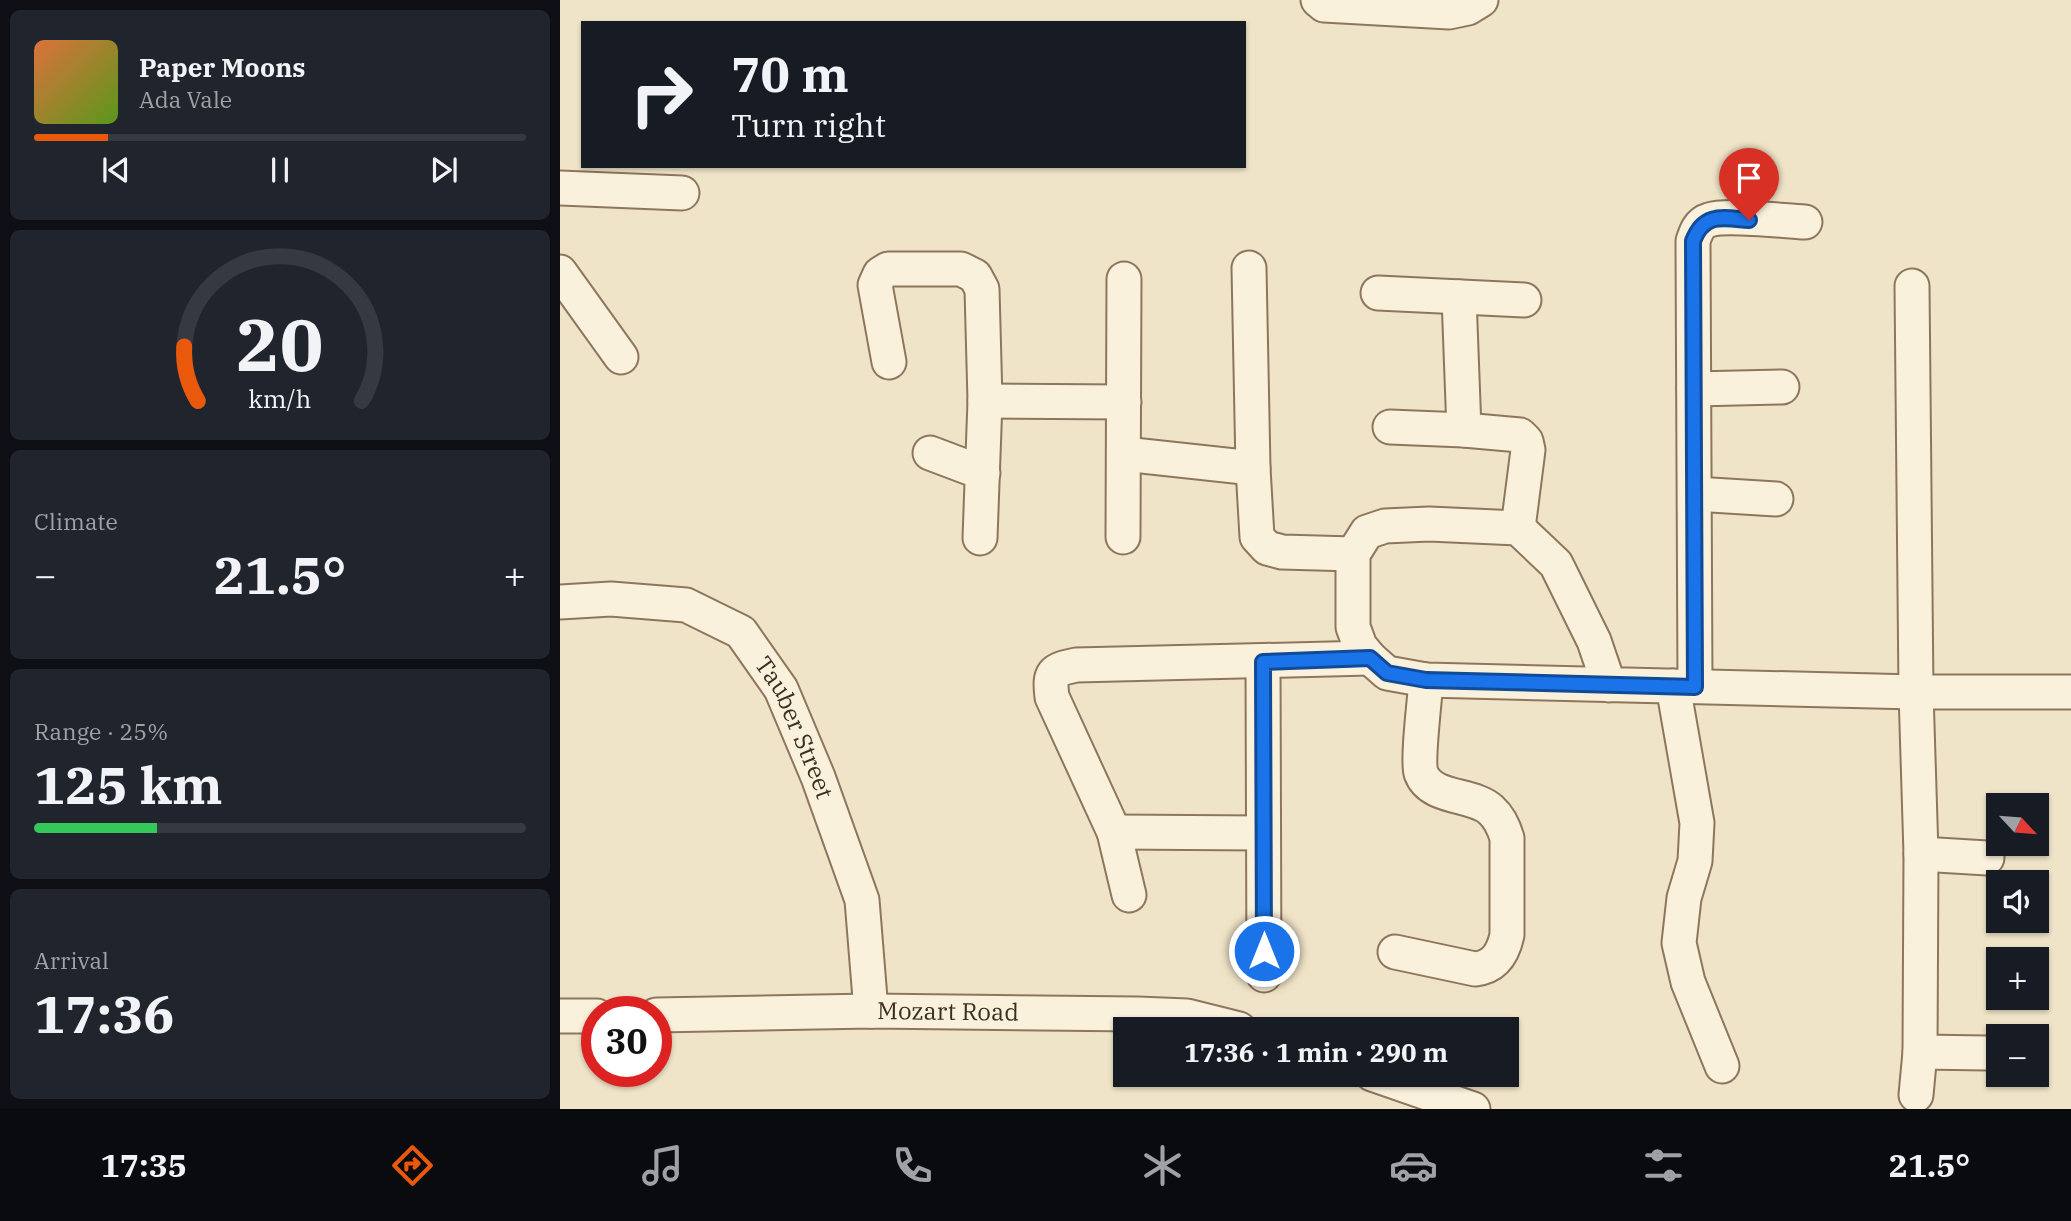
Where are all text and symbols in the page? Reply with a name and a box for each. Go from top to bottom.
text: 70 m [731,42,849,105]
icon: right [616,49,707,140]
text: Paper Moons [139,50,306,84]
text: Ada Vale [139,84,232,114]
text: Turn right [731,104,886,146]
pin [1719,148,1779,220]
icon: previous [97,151,135,189]
icon: pause [261,151,299,189]
icon: next [425,151,463,189]
icon: arrive [1730,159,1768,197]
text: 20 [236,296,324,391]
text: km/h [248,381,312,414]
text: Climate [34,506,118,536]
text: 21.5° [214,541,346,608]
text: − [34,550,57,599]
text: + [503,550,526,599]
street label: Tauber Street [748,650,841,803]
text: Range · 25% [34,716,168,746]
text: 125 km [34,751,223,818]
north arrow [1986,793,2049,856]
map controls [1986,793,2049,1087]
button: sound [1986,870,2049,933]
position arrow [1227,914,1301,988]
text: Arrival [34,945,109,975]
button: + [1986,947,2049,1010]
text: 17:36 [34,980,175,1047]
street label: Mozart Road [877,994,1019,1028]
speed limit sign: 30 [581,996,672,1087]
button: − [1986,1024,2049,1087]
text: 17:36 · 1 min · 290 m [1184,1035,1448,1069]
icon: directions [388,1141,437,1190]
icon: music [638,1141,687,1190]
icon: phone [888,1141,937,1190]
icon: climate [1138,1141,1187,1190]
icon: car [1389,1141,1438,1190]
icon: filters [1639,1141,1688,1190]
text: 17:35 [101,1144,187,1186]
text: 21.5° [1889,1144,1970,1186]

